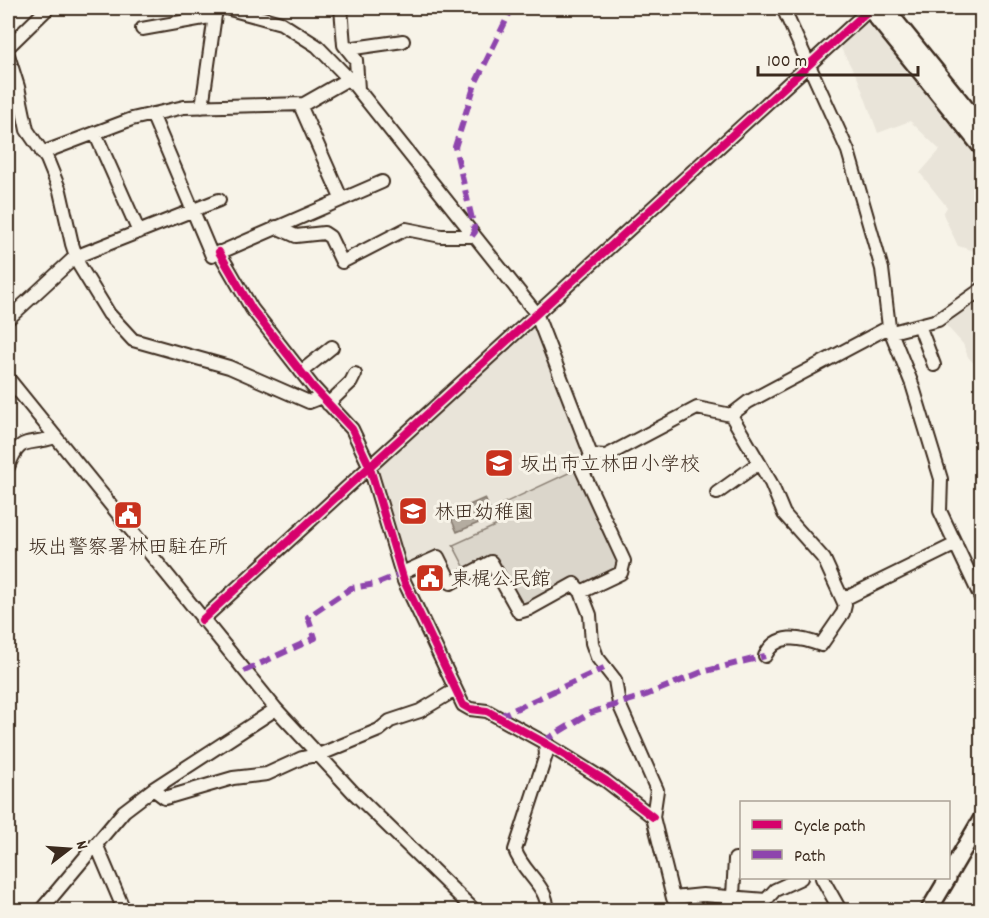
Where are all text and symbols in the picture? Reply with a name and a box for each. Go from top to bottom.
scale bar [758,39,918,77]
text: 100 m [767,50,807,75]
school or university icon: 坂出市立林田小学校 [483,447,515,479]
place label: 坂出市立林田小学校 [520,452,700,480]
school or university icon: 林田幼稚園 [397,495,429,527]
public building icon: 坂出警察署林田駐在所 [112,499,144,531]
place label: 林田幼稚園 [434,500,534,528]
place label: 坂出警察署林田駐在所 [28,535,228,563]
public building icon: 東梶公民館 [414,562,446,594]
place label: 東梶公民館 [451,567,551,595]
legend [740,801,950,879]
text: Cycle path [794,815,865,840]
north arrow [39,819,99,879]
text: N [69,838,93,853]
text: Path [794,845,826,870]

